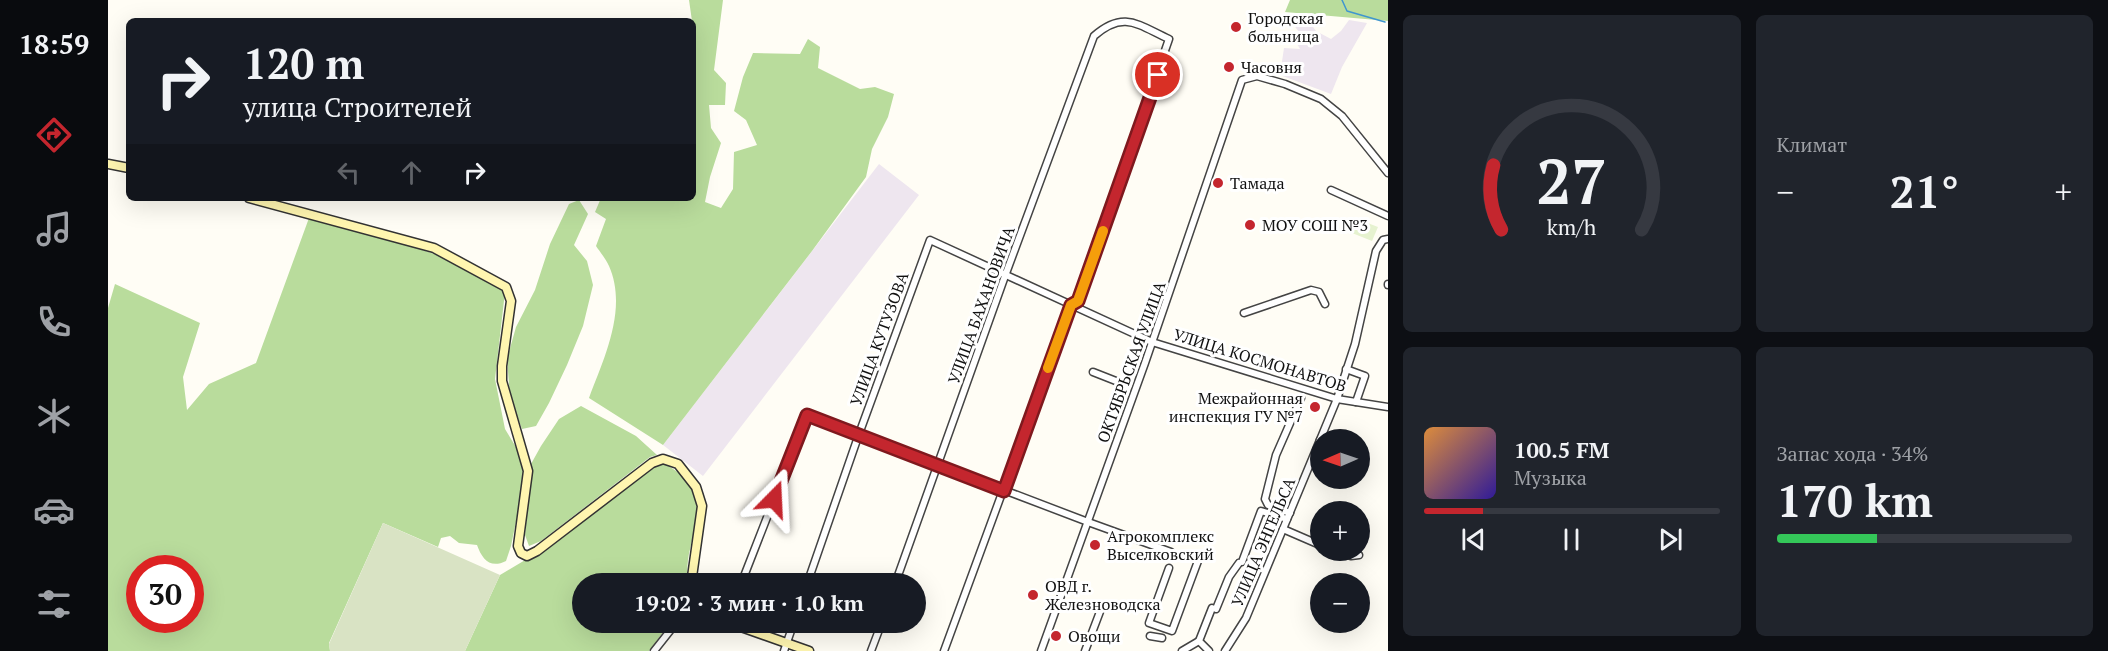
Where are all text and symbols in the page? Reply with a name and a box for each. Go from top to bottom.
place label: Городская больница [1248,7,1324,47]
marker: Городская больница [1229,20,1243,34]
text: 18:59 [19,26,89,62]
text: 120 m [243,35,364,91]
icon: right [144,42,222,120]
pin [1132,49,1183,100]
place label: Часовня [1241,56,1302,78]
icon: arrive [1141,58,1174,91]
marker: Часовня [1222,60,1236,74]
text: улица Строителей [243,89,472,125]
icon: directions [33,114,75,156]
text: Климат [1777,131,1847,158]
text: 27 [1536,139,1607,222]
icon: left [332,156,365,189]
icon: ahead [395,156,428,189]
icon: right [458,156,491,189]
text: 21° [1890,161,1959,221]
text: − [1777,170,1794,213]
text: + [2054,170,2072,213]
place label: Тамада [1230,172,1285,194]
marker: Тамада [1211,176,1225,190]
icon: music [33,208,75,250]
place label: МОУ СОШ №3 [1262,214,1368,236]
text: km/h [1547,214,1597,242]
marker: МОУ СОШ №3 [1243,218,1257,232]
street label: УЛИЦА БАХАНОВИЧА [942,223,1020,387]
street label: УЛИЦА КУТУЗОВА [845,269,913,409]
street label: ОКТЯБРЬСКАЯ УЛИЦА [1092,278,1170,446]
icon: phone [33,301,75,343]
street label: УЛИЦА КОСМОНАВТОВ [1171,323,1349,397]
place label: Межрайонная инспекция ГУ №7 [1169,387,1303,427]
icon: climate [33,395,75,437]
marker: Межрайонная инспекция ГУ №7 [1308,400,1322,414]
north arrow [1310,429,1370,489]
map controls [1310,429,1370,633]
text: 100.5 FM [1514,435,1609,464]
text: Запас хода · 34% [1777,440,1928,467]
text: Музыка [1514,464,1587,491]
position arrow [742,467,806,531]
text: 170 km [1777,470,1933,530]
street label: УЛИЦА ЭНГЕЛЬСА [1226,474,1300,610]
icon: car [33,489,75,531]
button: + [1310,501,1370,561]
icon: previous [1457,523,1490,556]
icon: pause [1555,523,1588,556]
icon: next [1654,523,1687,556]
place label: Агрокомплекс Выселковский [1107,525,1214,565]
marker: Агрокомплекс Выселковский [1088,538,1102,552]
speed limit sign: 30 [126,555,204,633]
button: − [1310,573,1370,633]
place label: ОВД г. Железноводска [1045,575,1161,615]
icon: filters [33,583,75,625]
text: 19:02 · 3 мин · 1.0 km [634,588,864,617]
marker: ОВД г. Железноводска [1026,588,1040,602]
place label: Овощи [1068,625,1121,647]
marker: Овощи [1049,629,1063,643]

